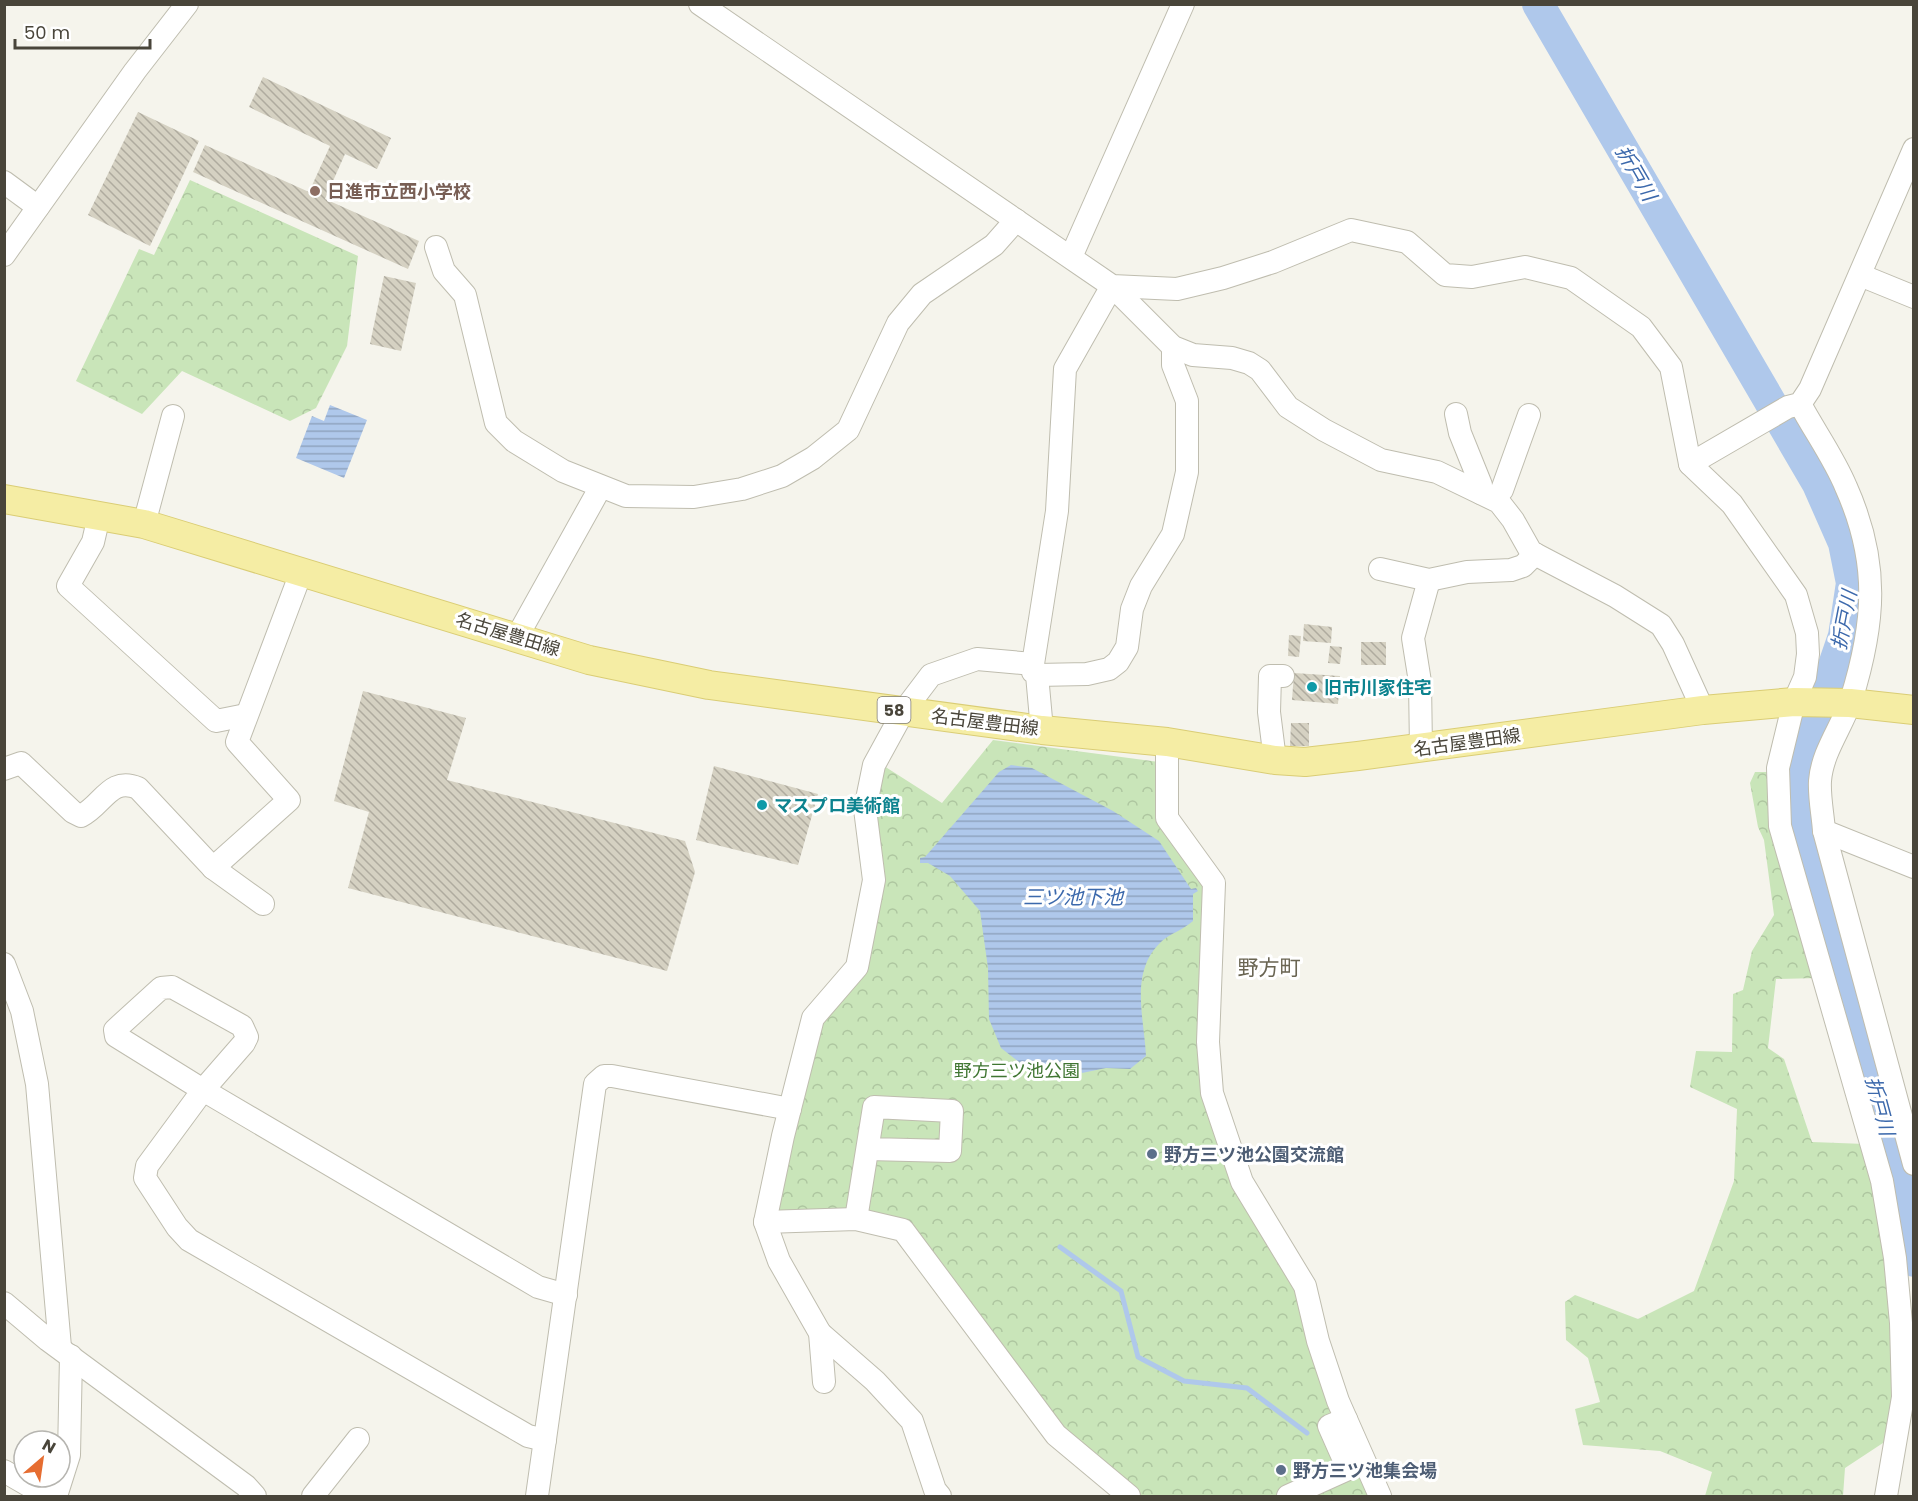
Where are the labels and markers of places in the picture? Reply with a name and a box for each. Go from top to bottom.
place label: 日進市立西小学校 [327,179,471,204]
marker: 日進市立西小学校 [308,184,322,198]
place label: 旧市川家住宅 [1324,675,1432,700]
marker: 旧市川家住宅 [1305,680,1319,694]
place label: マスプロ美術館 [774,793,900,818]
marker: マスプロ美術館 [755,798,769,812]
place label: 野方三ツ池公園交流館 [1164,1142,1344,1167]
marker: 野方三ツ池公園交流館 [1145,1147,1159,1161]
place label: 野方三ツ池集会場 [1293,1458,1437,1483]
marker: 野方三ツ池集会場 [1274,1463,1288,1477]

